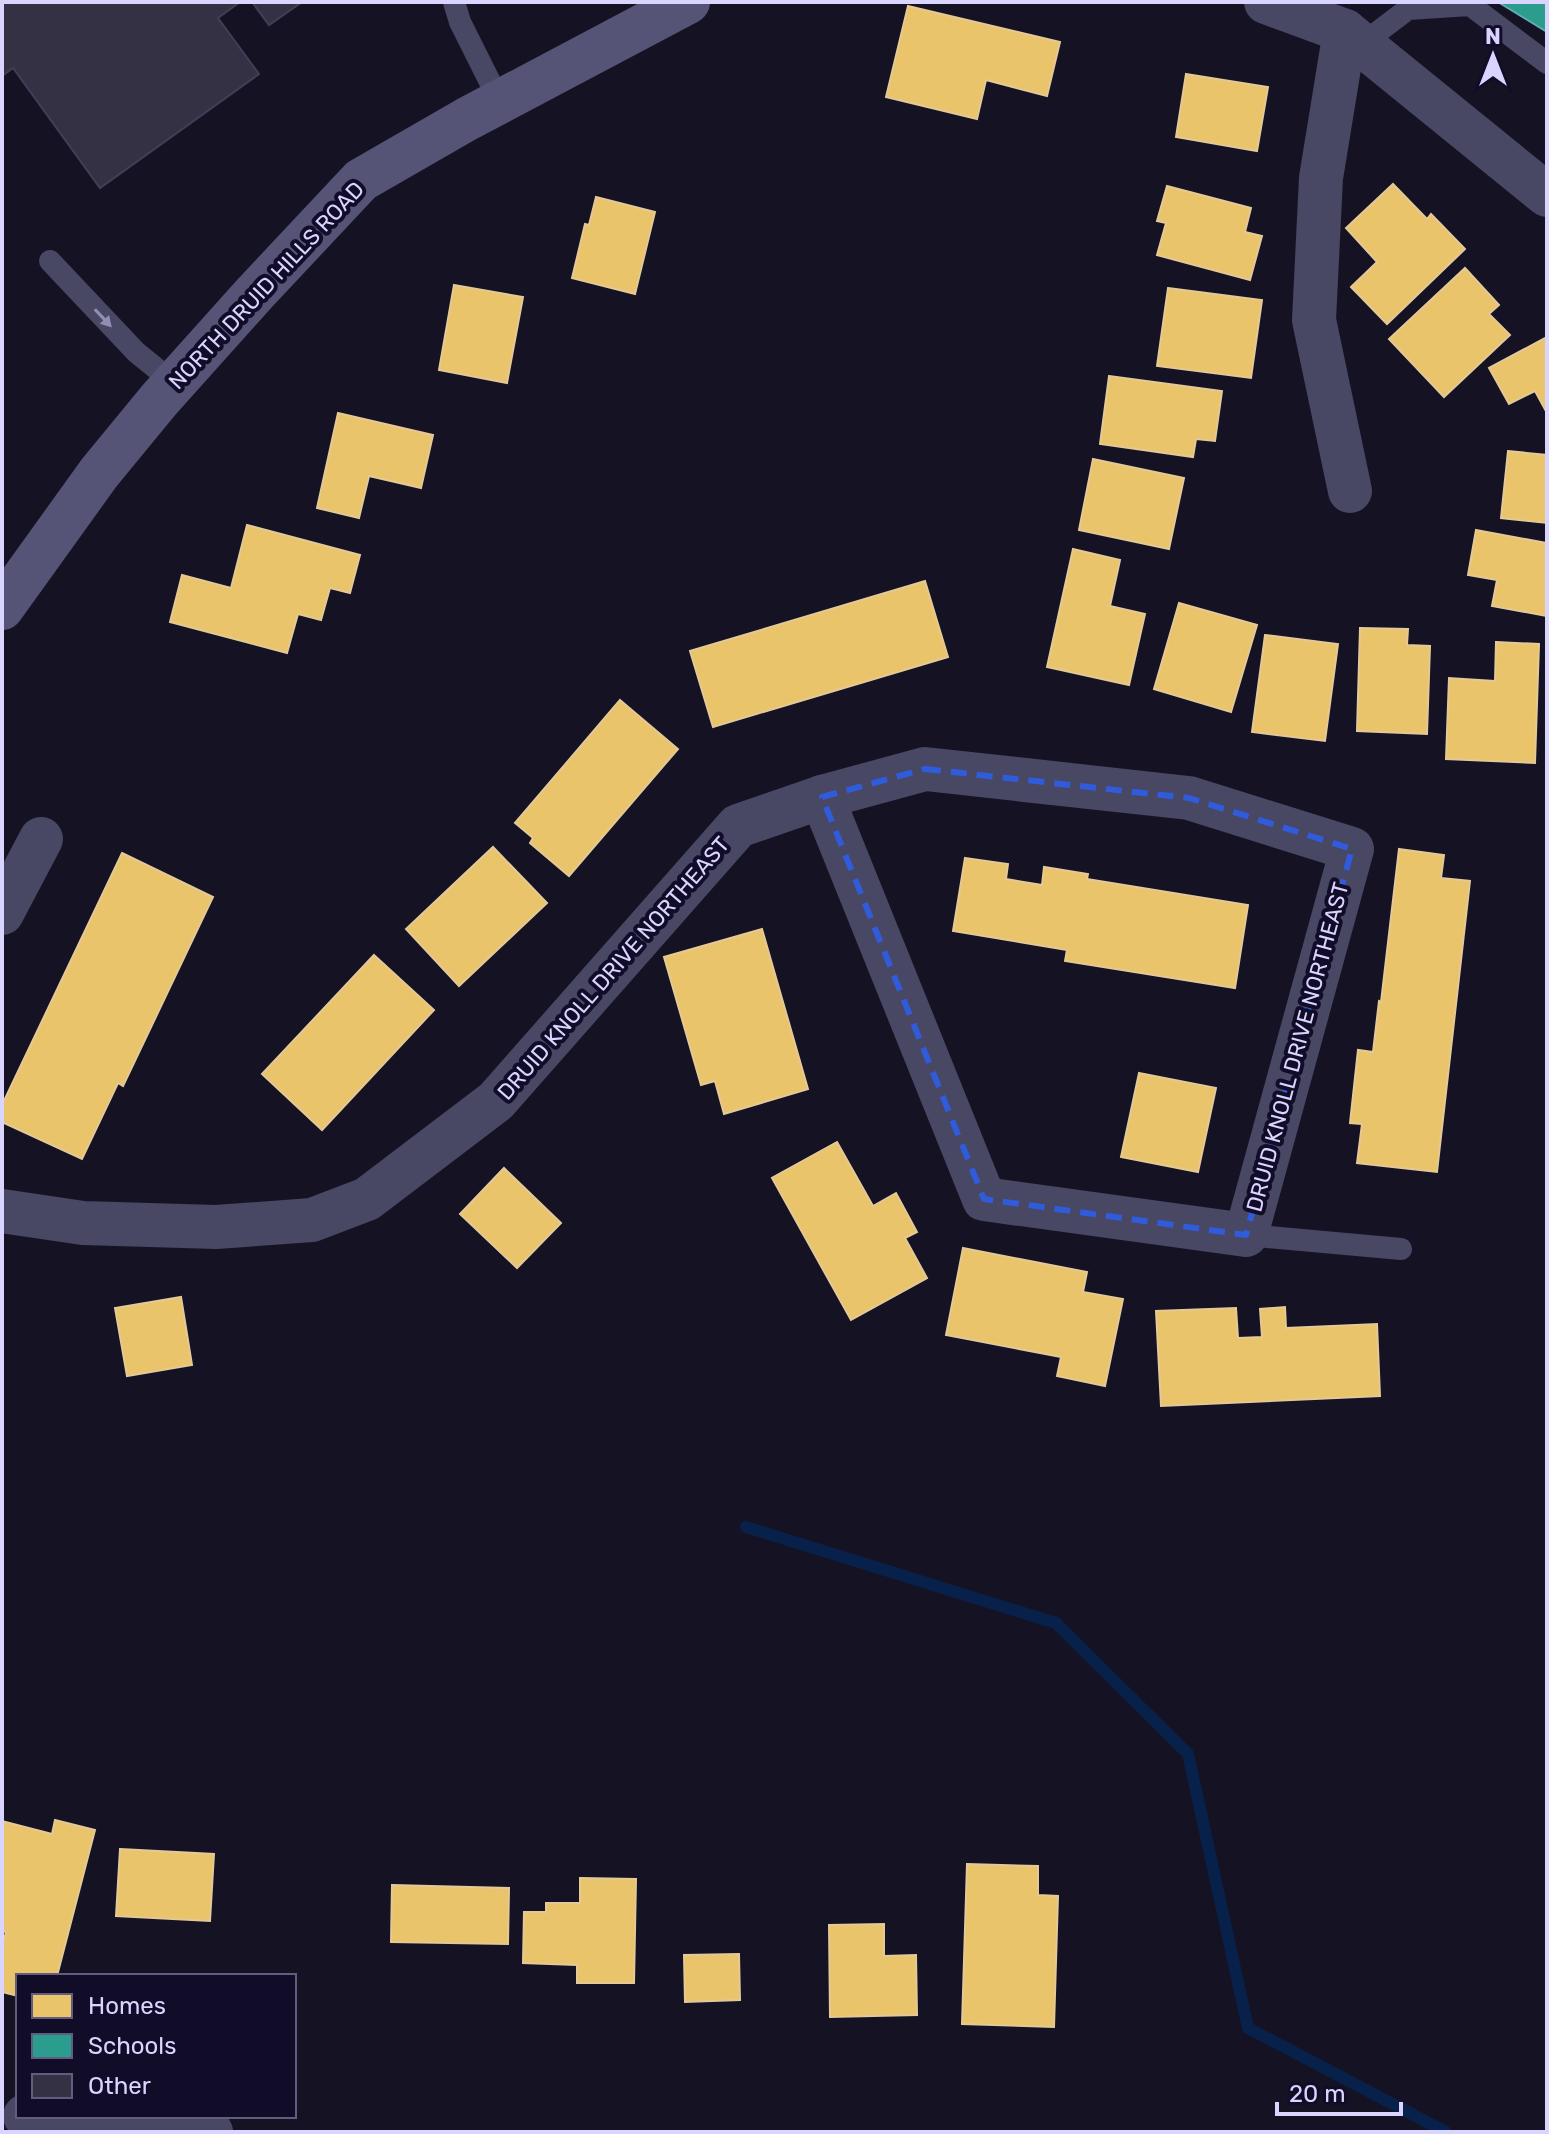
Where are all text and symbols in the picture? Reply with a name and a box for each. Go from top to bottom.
north arrow [1453,16,1533,96]
text: N [1485,23,1501,50]
street label: NORTH DRUID HILLS ROAD [163,176,370,395]
one-way arrow [94,308,112,327]
street label: DRUID KNOLL DRIVE NORTHEAST [492,831,735,1106]
street label: DRUID KNOLL DRIVE NORTHEAST [1240,879,1355,1215]
legend [16,1974,296,2118]
text: Homes [88,1992,166,2020]
text: Schools [88,2032,176,2060]
scale bar [1277,2066,1401,2116]
text: Other [88,2072,151,2100]
text: 20 m [1289,2080,1346,2108]

